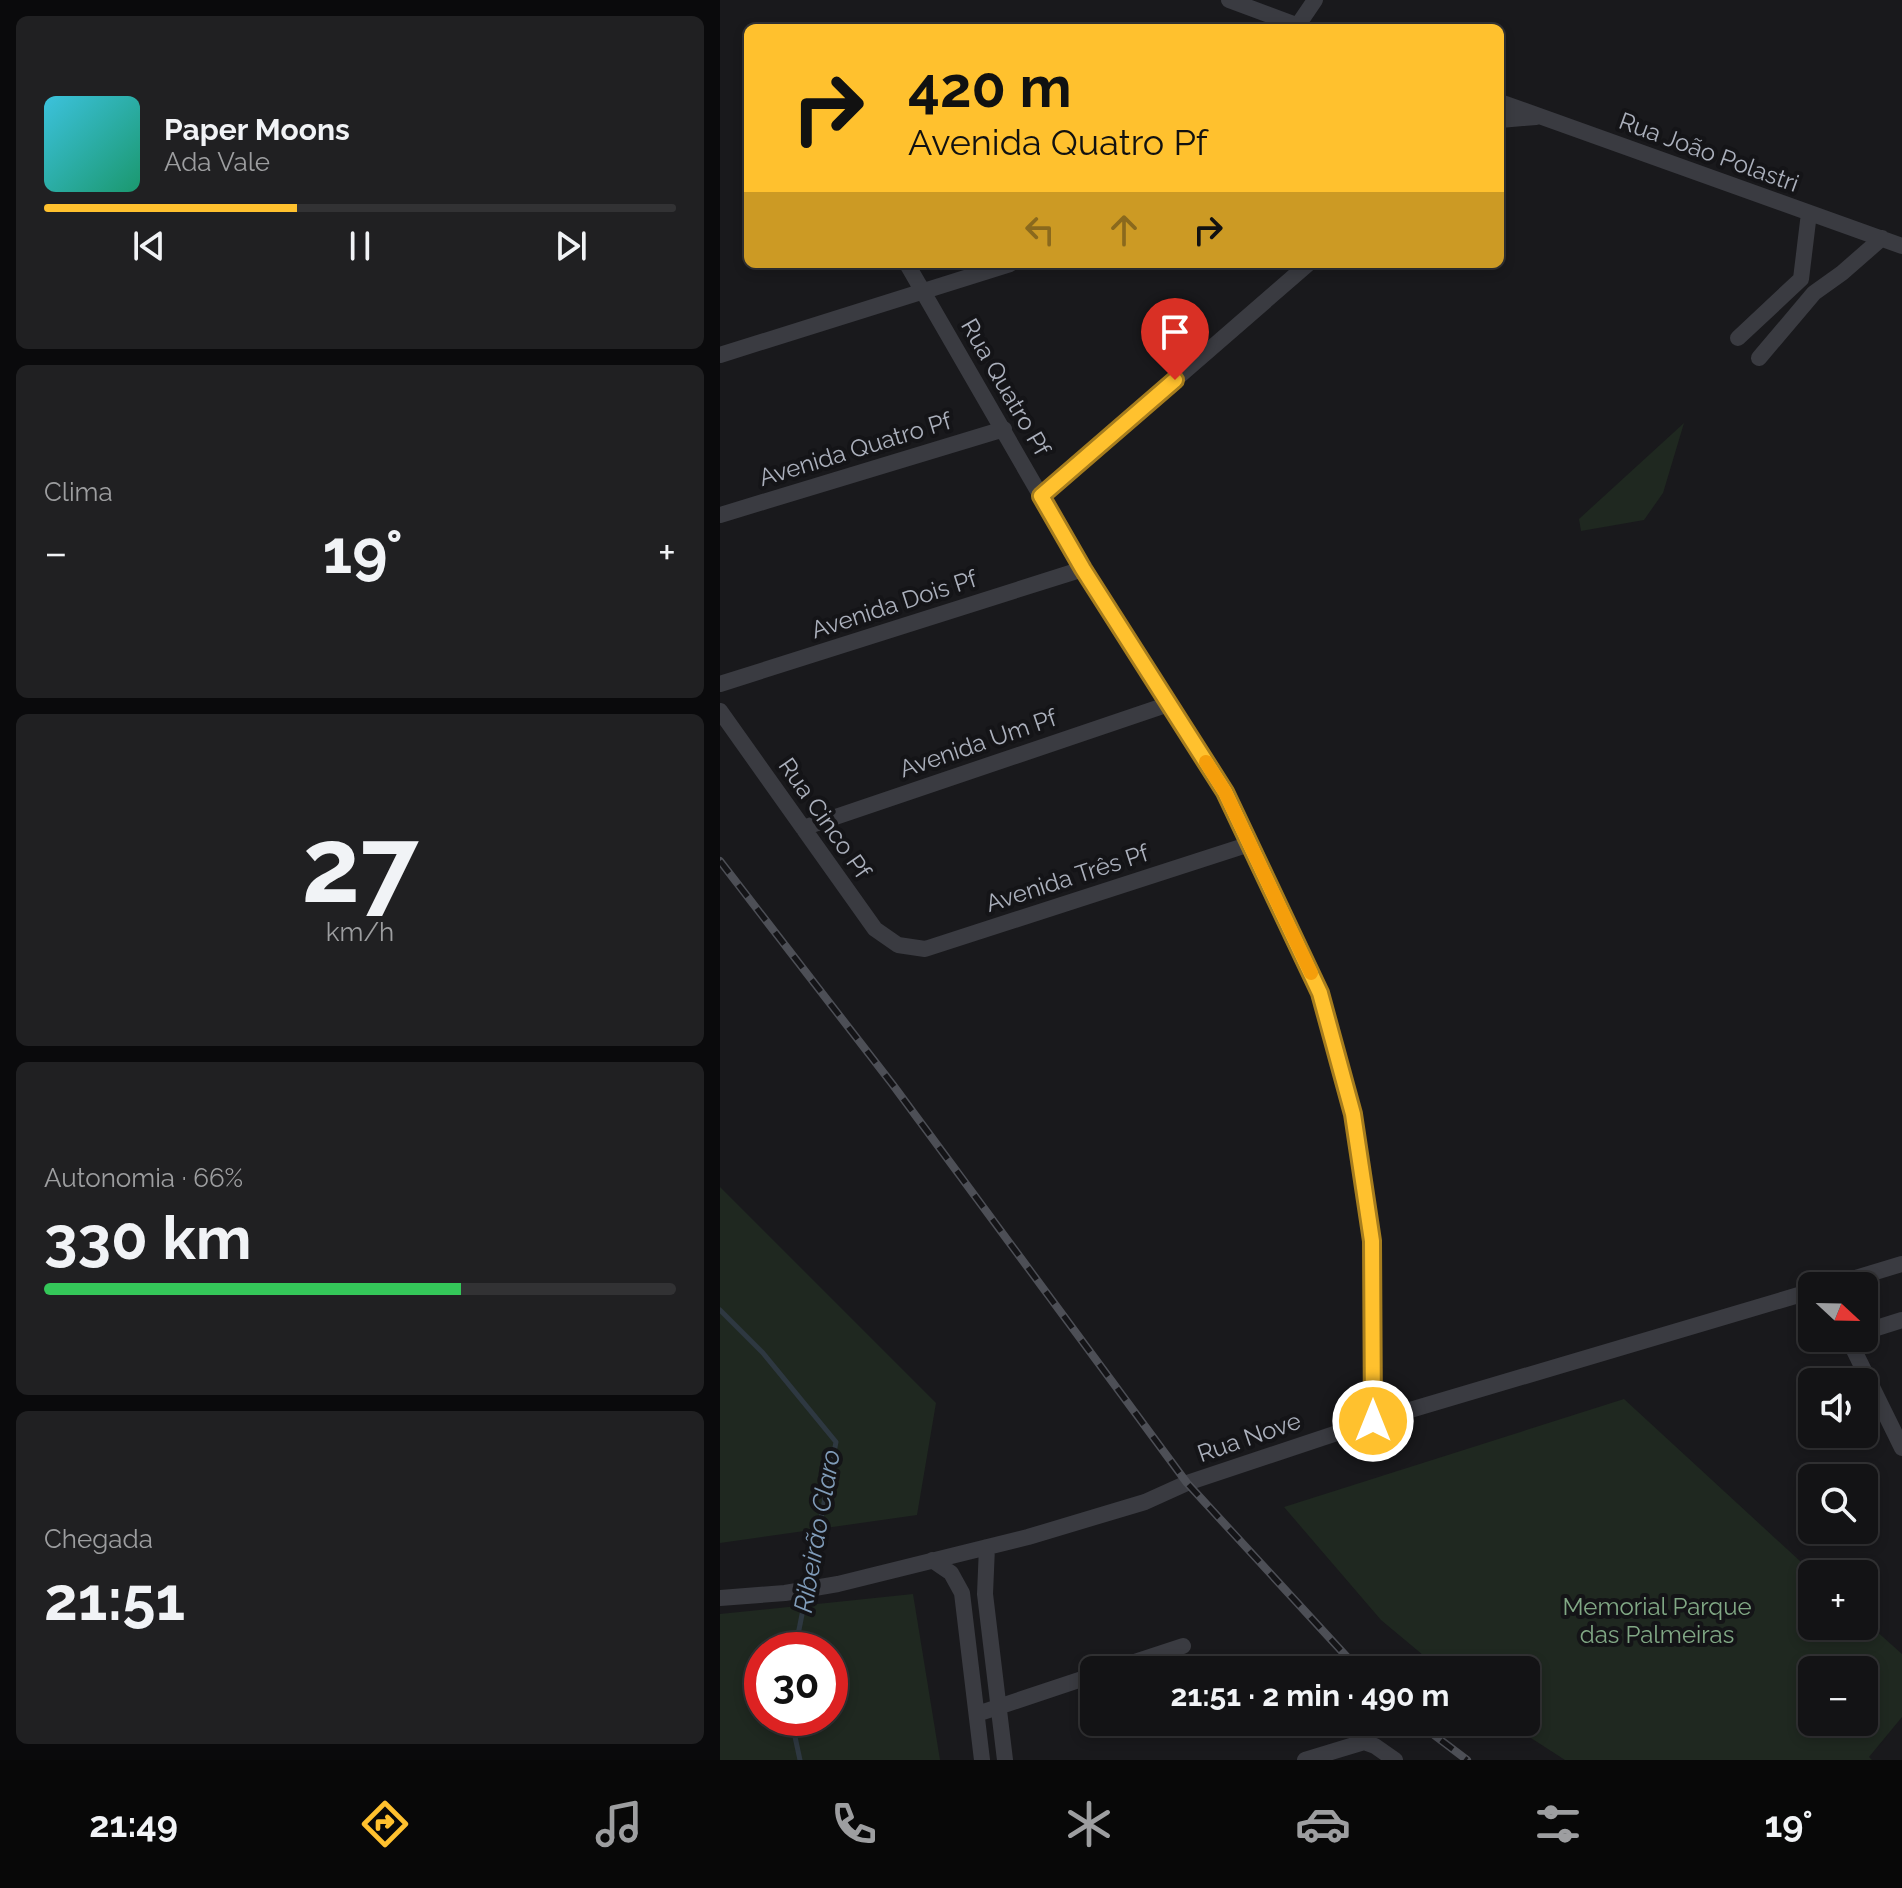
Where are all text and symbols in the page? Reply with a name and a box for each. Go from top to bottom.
text: 420 m [908,54,1072,120]
icon: right [776,56,880,160]
street label: Rua João Polastri [1615,106,1803,198]
text: Paper Moons [164,112,350,147]
text: Avenida Quatro Pf [908,121,1208,163]
text: Ada Vale [164,147,270,177]
icon: left [1018,208,1062,252]
icon: ahead [1102,208,1146,252]
icon: right [1186,208,1230,252]
icon: previous [127,224,171,268]
icon: pause [338,224,382,268]
icon: next [549,224,593,268]
pin [1141,298,1209,380]
icon: arrive [1153,310,1197,354]
street label: Rua Quatro Pf [955,313,1057,462]
street label: Avenida Quatro Pf [755,406,956,492]
text: Clima [44,477,113,507]
text: 19° [323,517,403,587]
text: − [44,527,68,578]
text: + [658,527,676,578]
street label: Avenida Dois Pf [808,563,982,644]
street label: Avenida Um Pf [896,702,1061,783]
street label: Rua Cinco Pf [773,752,878,885]
text: 27 [301,804,419,926]
street label: Avenida Três Pf [982,838,1153,918]
text: km/h [326,917,394,947]
text: Autonomia · 66% [44,1163,243,1193]
text: 330 km [44,1203,252,1273]
north arrow [1798,1272,1878,1352]
map controls [1798,1272,1878,1736]
button: sound [1798,1368,1878,1448]
position arrow [1331,1379,1415,1463]
street label: Rua Nove [1193,1406,1305,1468]
water label: Ribeirão Claro [788,1447,846,1615]
button: search [1798,1464,1878,1544]
text: Chegada [44,1524,153,1554]
button: + [1798,1560,1878,1640]
text: 21:51 [44,1564,185,1634]
park label: Memorial Parque das Palmeiras [1562,1592,1752,1649]
speed limit sign: 30 [744,1632,848,1736]
button: − [1798,1656,1878,1736]
text: 21:51 · 2 min · 490 m [1170,1678,1450,1713]
icon: directions [357,1796,413,1852]
icon: music [591,1796,647,1852]
icon: phone [826,1796,882,1852]
icon: climate [1061,1796,1117,1852]
icon: car [1295,1796,1351,1852]
icon: filters [1530,1796,1586,1852]
text: 21:49 [89,1803,178,1845]
text: 19° [1764,1803,1813,1845]

